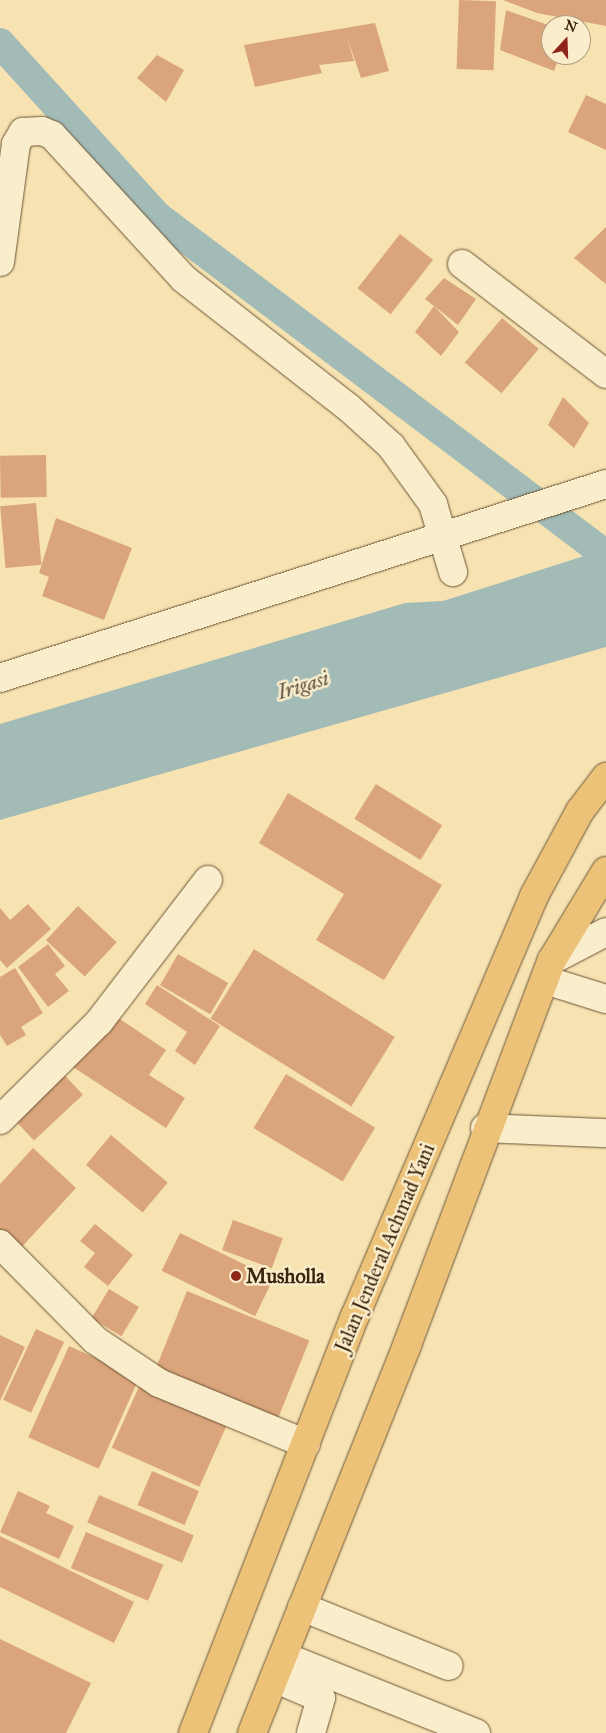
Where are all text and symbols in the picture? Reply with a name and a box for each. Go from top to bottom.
north arrow [541,15,591,65]
text: N [562,16,579,36]
water label: Irigasi [274,665,332,705]
street label: Jalan Jenderal Achmad Yani [330,1140,440,1356]
place label: Musholla [246,1264,325,1288]
marker: Musholla [230,1270,242,1282]

